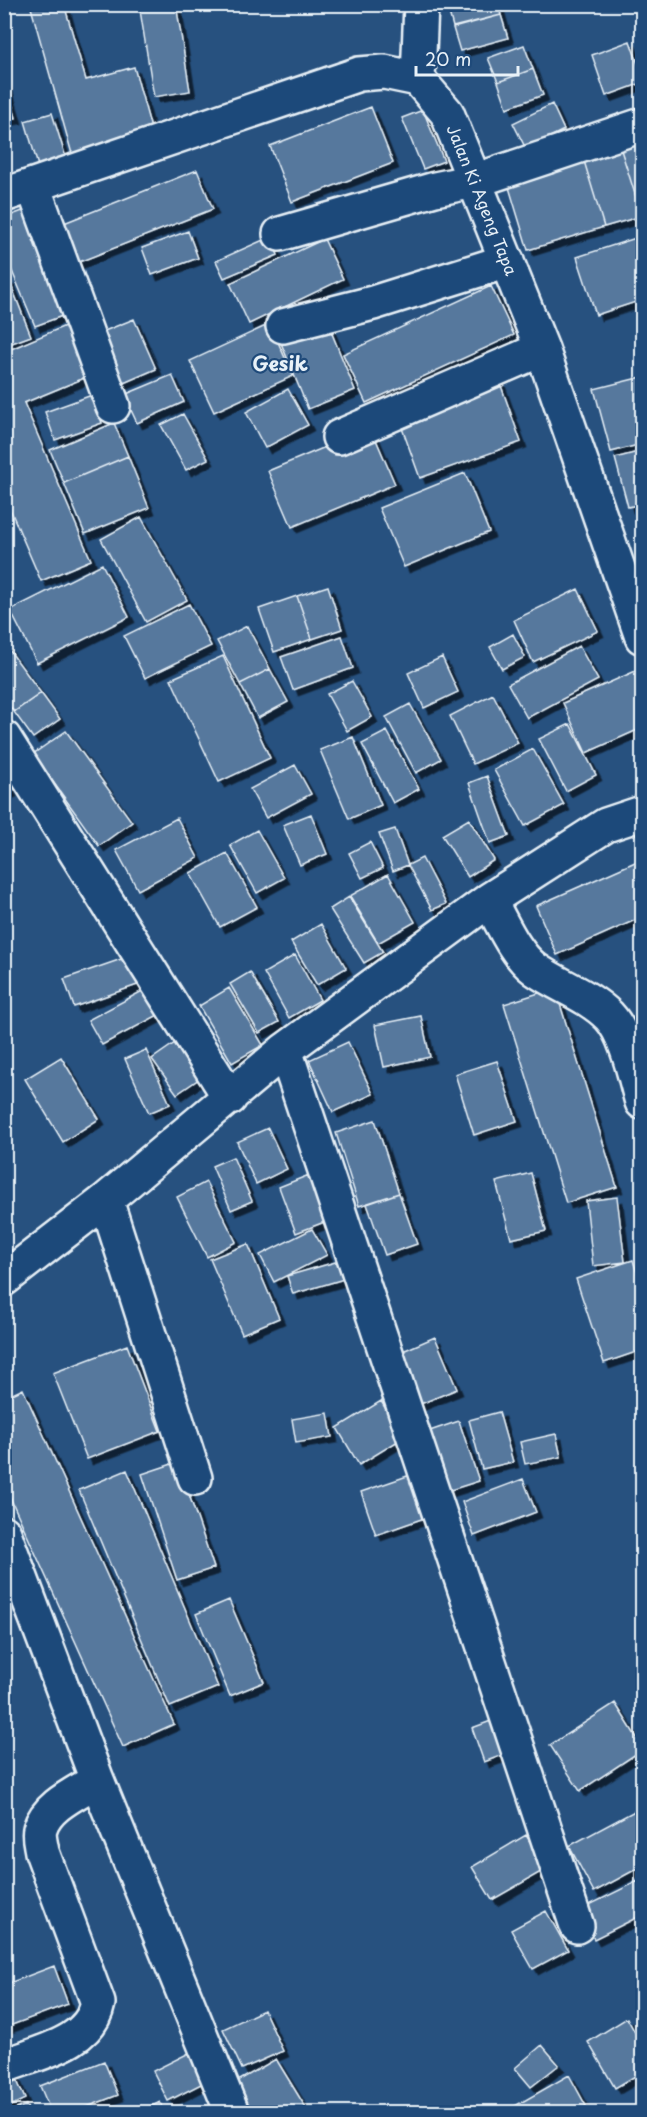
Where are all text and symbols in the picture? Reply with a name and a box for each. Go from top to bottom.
scale bar [416,39,518,77]
text: 20 m [425,45,471,72]
street label: Jalan Ki Ageng Tapa [442,121,524,279]
district label: Gesik [252,348,308,378]

